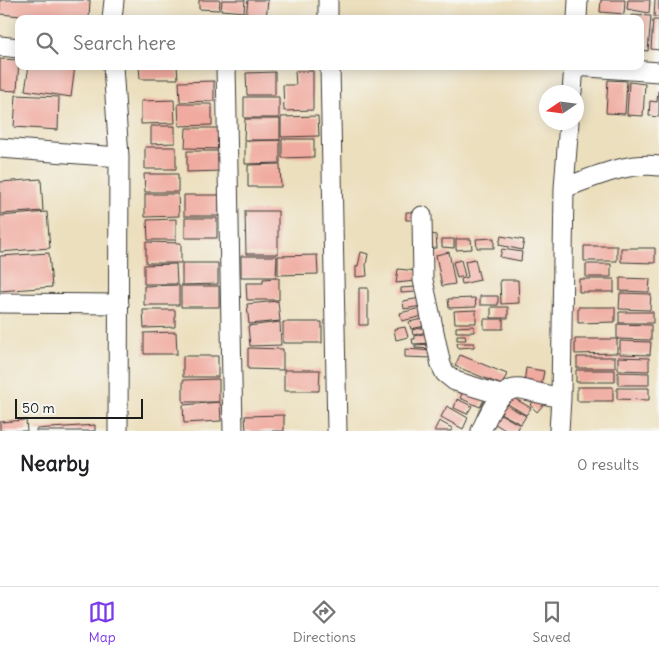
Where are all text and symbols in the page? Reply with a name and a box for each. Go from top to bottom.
search box [15,15,644,70]
icon: search [33,29,61,57]
text: Search here [73,31,176,55]
north arrow [539,85,584,130]
scale bar [15,396,142,419]
text: 50 m [22,399,55,417]
text: Nearby [20,450,90,477]
text: 0 results [577,454,639,474]
tab: Map [88,598,116,646]
tab: Directions [293,598,356,646]
tab: Saved [532,598,571,646]

